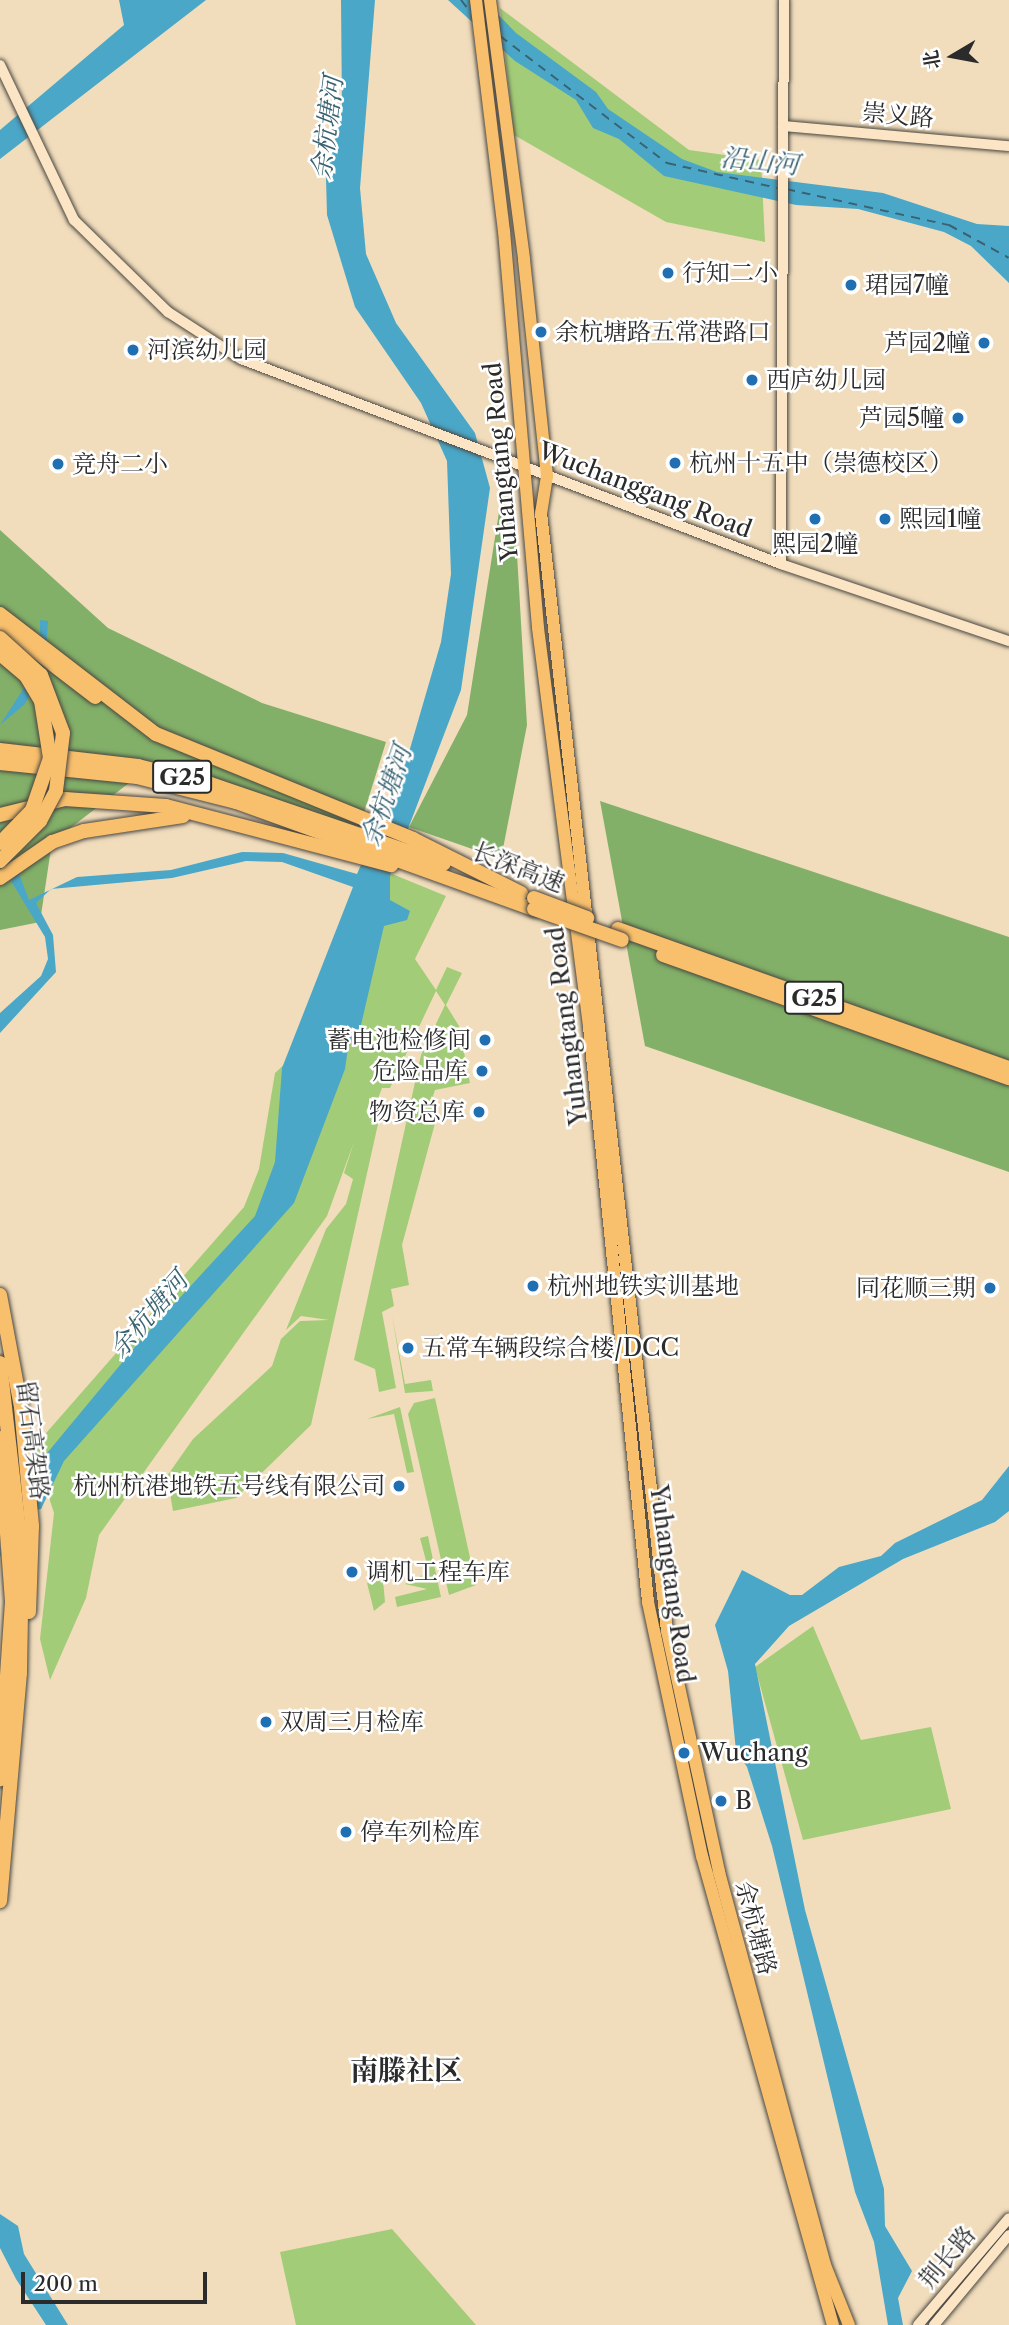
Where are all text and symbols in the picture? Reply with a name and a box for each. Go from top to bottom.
north arrow [918,21,988,91]
text: 北 [919,48,945,71]
water label: 余杭塘河 [306,74,350,182]
street label: 崇义路 [861,98,935,132]
water label: 沿山河 [720,142,800,182]
place label: 行知二小 [682,259,778,287]
marker: 行知二小 [660,265,676,281]
place label: 珺园7幢 [865,271,949,299]
marker: 珺园7幢 [843,277,859,293]
place label: 余杭塘路五常港路口 [555,318,771,346]
marker: 余杭塘路五常港路口 [533,324,549,340]
place label: 芦园2幢 [884,329,970,357]
marker: 芦园2幢 [976,335,992,351]
place label: 河滨幼儿园 [147,336,267,364]
marker: 河滨幼儿园 [125,342,141,358]
street label: Yuhangtang Road [478,361,524,563]
place label: 西庐幼儿园 [766,366,886,394]
marker: 西庐幼儿园 [744,372,760,388]
place label: 芦园5幢 [859,404,944,432]
marker: 芦园5幢 [950,410,966,426]
street label: Wuchanggang Road [534,436,756,544]
place label: 杭州十五中（崇德校区） [689,449,953,477]
place label: 竞舟二小 [72,450,168,478]
marker: 杭州十五中（崇德校区） [667,455,683,471]
marker: 竞舟二小 [50,456,66,472]
place label: 熙园1幢 [899,505,981,533]
marker: 熙园2幢 [807,511,823,527]
marker: 熙园1幢 [877,511,893,527]
place label: 熙园2幢 [772,530,858,558]
water label: 余杭塘河 [355,742,419,850]
road number: G25 [150,758,214,796]
street label: 长深高速 [468,836,568,898]
street label: Yuhangtang Road [541,925,593,1127]
road number: G25 [782,979,846,1018]
place label: 蓄电池检修间 [327,1026,471,1054]
marker: 蓄电池检修间 [477,1032,493,1048]
place label: 危险品库 [372,1057,468,1085]
marker: 危险品库 [474,1063,490,1079]
place label: 物资总库 [369,1098,465,1126]
marker: 物资总库 [471,1104,487,1120]
water label: 余杭塘河 [103,1266,195,1364]
place label: 杭州地铁实训基地 [547,1272,739,1300]
place label: 同花顺三期 [856,1274,976,1302]
marker: 杭州地铁实训基地 [525,1278,541,1294]
marker: 同花顺三期 [982,1280,998,1296]
place label: 五常车辆段综合楼/DCC [422,1334,679,1362]
marker: 五常车辆段综合楼/DCC [400,1340,416,1356]
street label: 留石高架路 [11,1379,55,1501]
place label: 杭州杭港地铁五号线有限公司 [73,1472,385,1500]
marker: 杭州杭港地铁五号线有限公司 [391,1478,407,1494]
street label: Yuhangtang Road [644,1483,700,1685]
place label: 调机工程车库 [366,1558,510,1586]
marker: 调机工程车库 [344,1564,360,1580]
place label: 双周三月检库 [280,1708,424,1736]
marker: 双周三月检库 [258,1714,274,1730]
place label: Wuchang [700,1739,808,1767]
marker: Wuchang [674,1743,694,1763]
place label: B [735,1787,752,1815]
marker: B [713,1793,729,1809]
place label: 停车列检库 [360,1818,480,1846]
marker: 停车列检库 [338,1824,354,1840]
street label: 余杭塘路 [730,1878,782,1978]
district label: 南滕社区 [350,2053,462,2087]
street label: 荆长路 [913,2220,981,2294]
scale bar [24,2258,210,2302]
text: 200 m [34,2271,98,2296]

